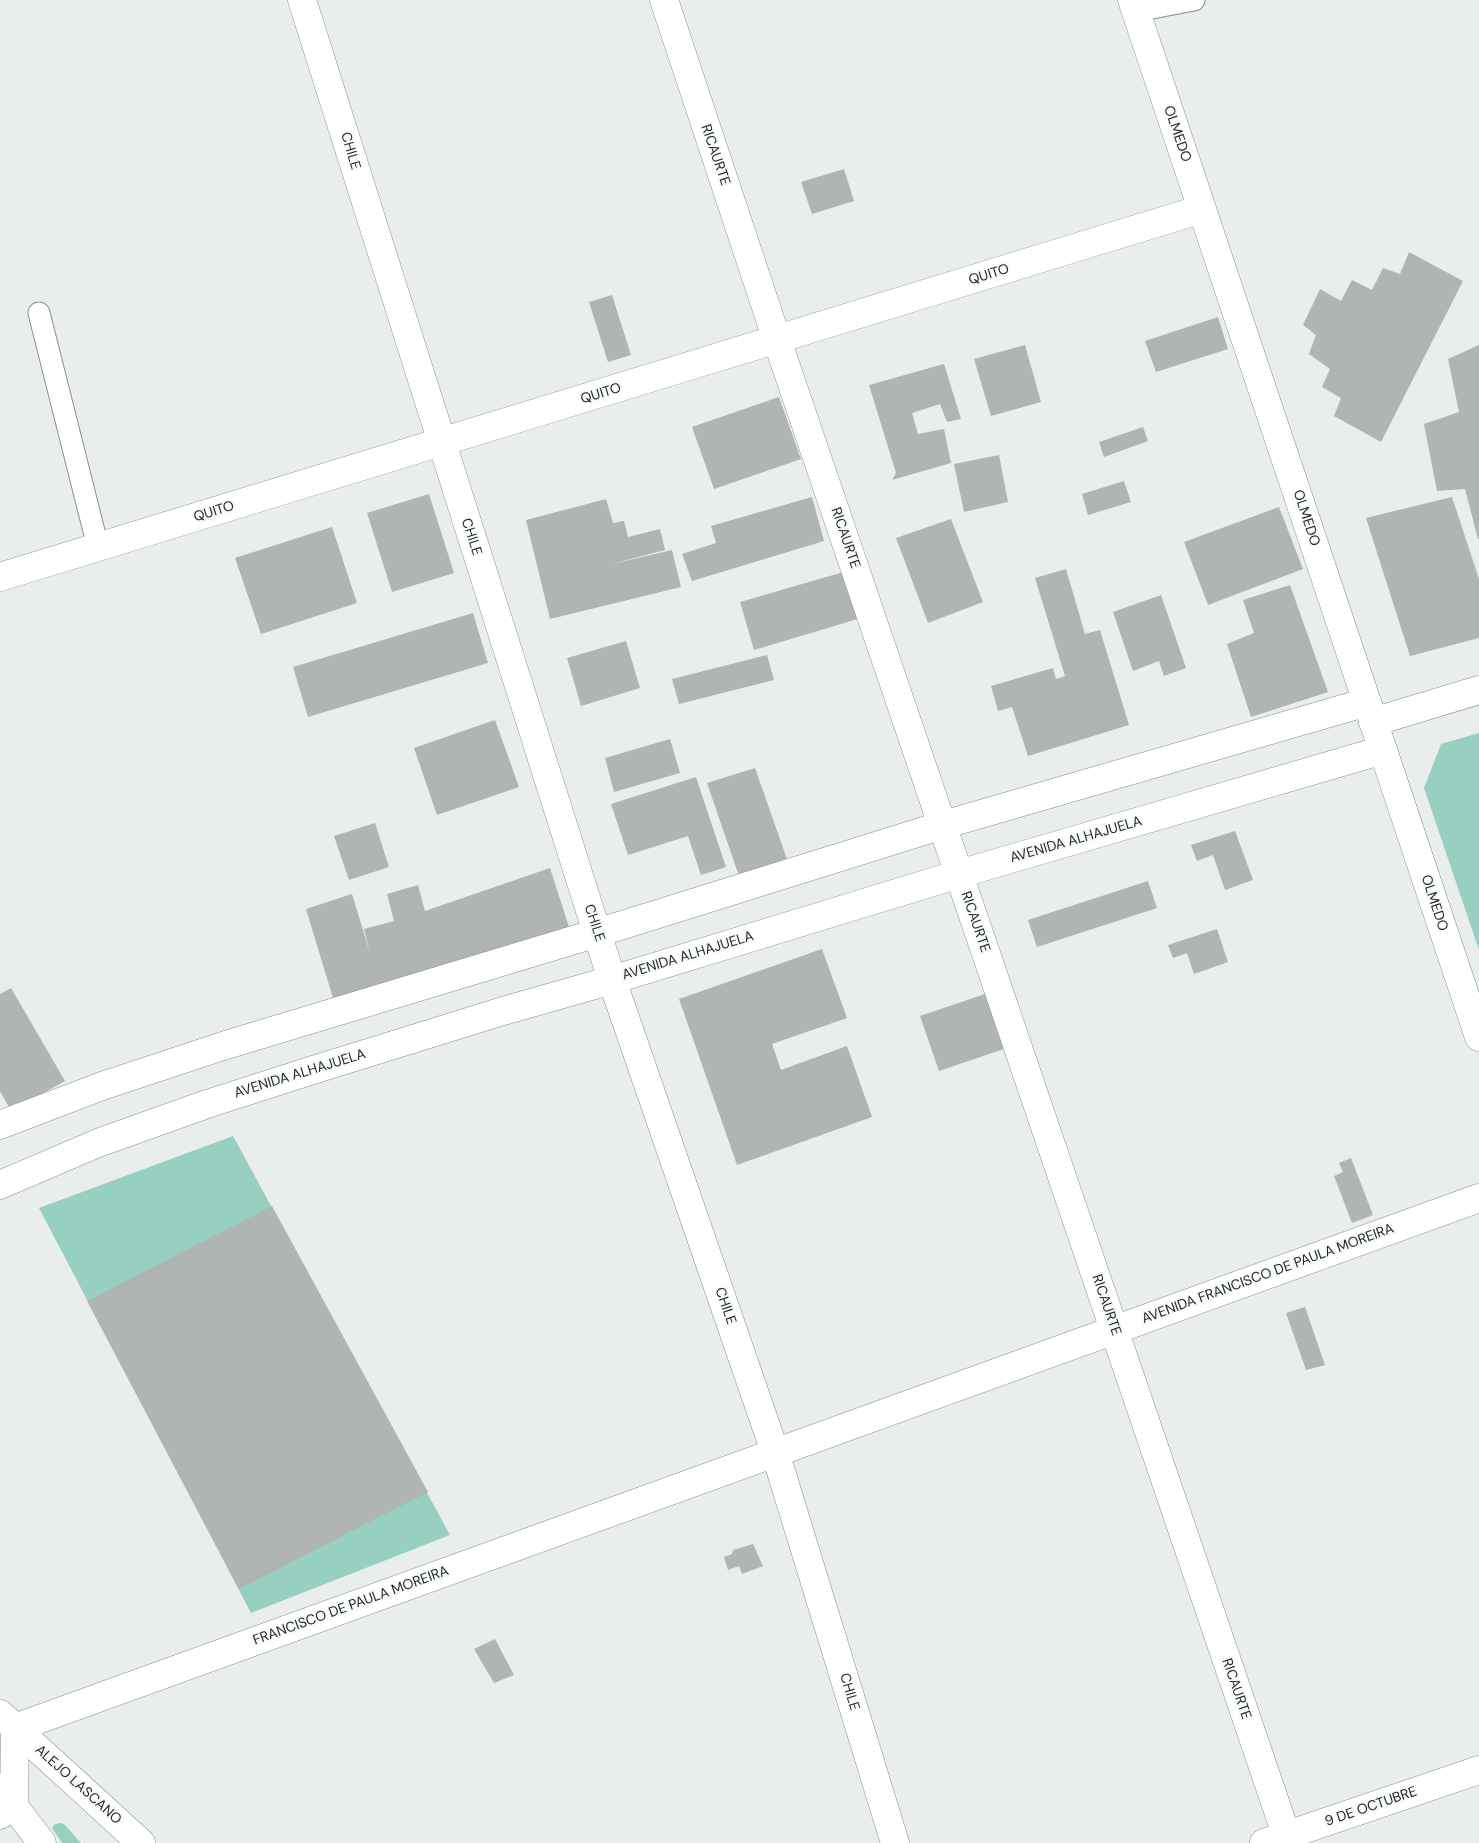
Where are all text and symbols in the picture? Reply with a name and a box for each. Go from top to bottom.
street label: OLMEDO [1160,104,1194,164]
street label: RICAURTE [697,122,733,188]
street label: CHILE [336,130,364,172]
street label: QUITO [967,261,1011,289]
street label: QUITO [579,380,623,408]
street label: OLMEDO [1289,488,1323,548]
street label: QUITO [192,498,236,526]
street label: RICAURTE [827,505,863,571]
street label: CHILE [457,516,485,558]
street label: AVENIDA ALHAJUELA [1008,813,1144,867]
street label: OLMEDO [1417,873,1451,933]
street label: RICAURTE [957,889,993,955]
street label: CHILE [580,902,608,944]
street label: AVENIDA ALHAJUELA [620,928,756,984]
street label: AVENIDA ALHAJUELA [232,1046,368,1102]
street label: AVENIDA FRANCISCO DE PAULA MOREIRA [1140,1220,1396,1328]
street label: RICAURTE [1088,1272,1124,1338]
street label: CHILE [711,1285,739,1327]
street label: FRANCISCO DE PAULA MOREIRA [251,1563,451,1649]
street label: RICAURTE [1218,1656,1254,1722]
street label: CHILE [835,1671,863,1713]
street label: ALEJO LASCANO [31,1742,125,1828]
street label: 9 DE OCTUBRE [1323,1783,1419,1831]

